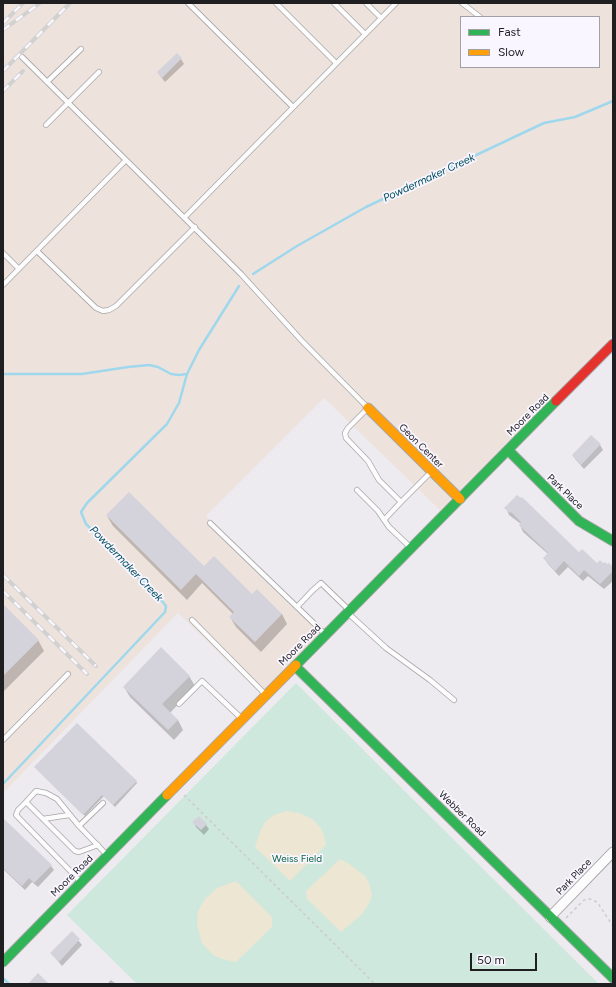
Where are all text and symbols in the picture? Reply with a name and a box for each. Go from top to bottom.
legend [460,16,600,68]
text: Fast [498,25,521,39]
text: Slow [498,45,524,59]
water label: Powdermaker Creek [381,151,477,205]
street label: Moore Road [505,392,551,438]
street label: Geon Center [396,421,446,471]
street label: Park Place [544,472,586,512]
water label: Powdermaker Creek [87,524,165,604]
street label: Moore Road [277,622,323,668]
street label: Webber Road [436,789,488,839]
street label: Moore Road [49,853,95,899]
park label: Weiss Field [272,853,322,865]
street label: Park Place [554,856,594,898]
scale bar [472,945,539,971]
text: 50 m [477,953,505,967]

